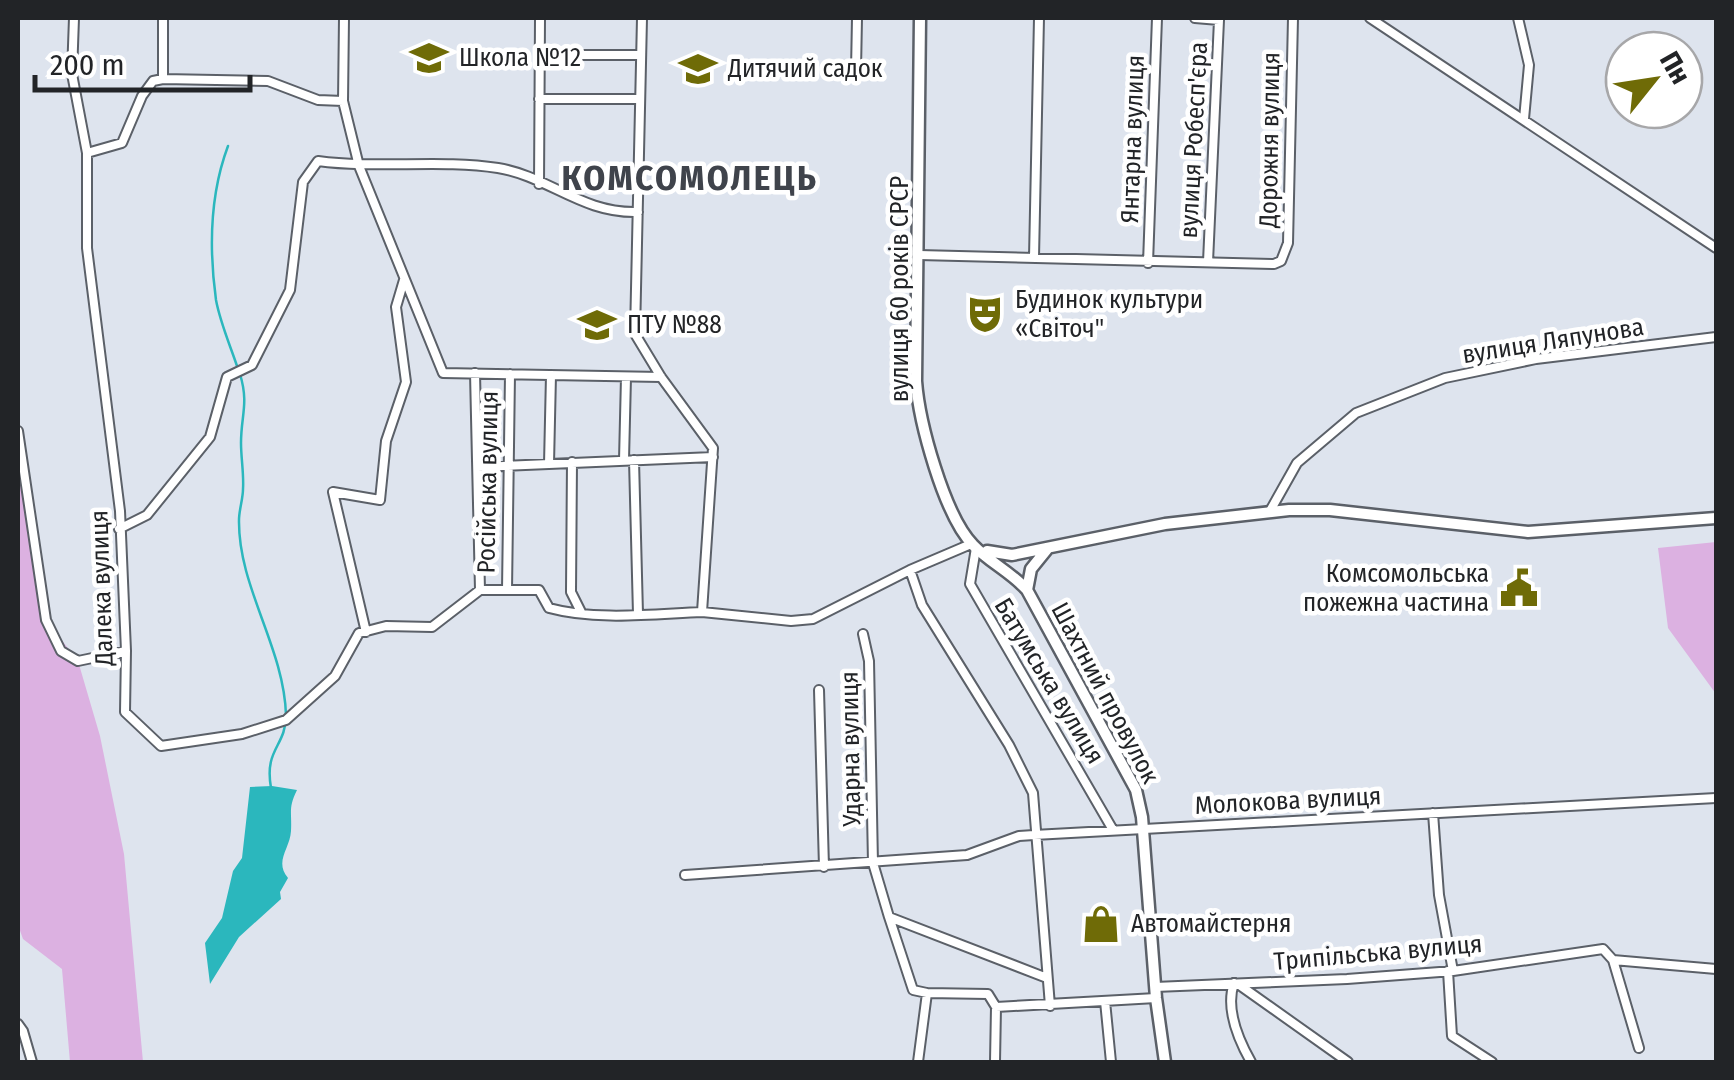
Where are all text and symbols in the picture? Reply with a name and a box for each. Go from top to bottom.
scale bar [35,30,250,92]
north arrow [1604,30,1704,130]
school or university icon: Школа №12 [408,37,450,79]
street label: вулиця Робесп'єра [1174,41,1214,239]
place label: Школа №12 [459,43,581,73]
text: Пн [1653,46,1697,90]
text: 200 m [50,47,125,83]
school or university icon: Дитячий садок [677,48,719,90]
street label: Дорожня вулиця [1253,52,1287,229]
place label: Дитячий садок [727,54,883,84]
street label: Янтарна вулиця [1115,54,1151,224]
district label: КОМСОМОЛЕЦЬ [561,157,819,199]
street label: вулиця 60 років СРСР [885,176,915,402]
place label: Будинок культури «Світоч" [1015,285,1203,344]
theatre icon: Будинок культури «Світоч" [964,293,1006,335]
school or university icon: ПТУ №88 [576,304,618,346]
place label: ПТУ №88 [627,310,722,340]
street label: вулиця Ляпунова [1460,312,1646,370]
street label: Російська вулиця [471,390,505,574]
street label: Далека вулиця [84,510,120,667]
place label: Комсомольська пожежна частина [1303,559,1489,618]
public building icon: Комсомольська пожежна частина [1498,567,1540,609]
street label: Батумська вулиця [988,593,1110,769]
street label: Шахтний провулок [1045,597,1165,789]
street label: Ударна вулиця [835,671,867,828]
street label: Молокова вулиця [1194,781,1382,821]
shop icon: Автомайстерня [1080,903,1122,945]
place label: Автомайстерня [1131,909,1291,939]
street label: Трипільська вулиця [1273,929,1483,977]

